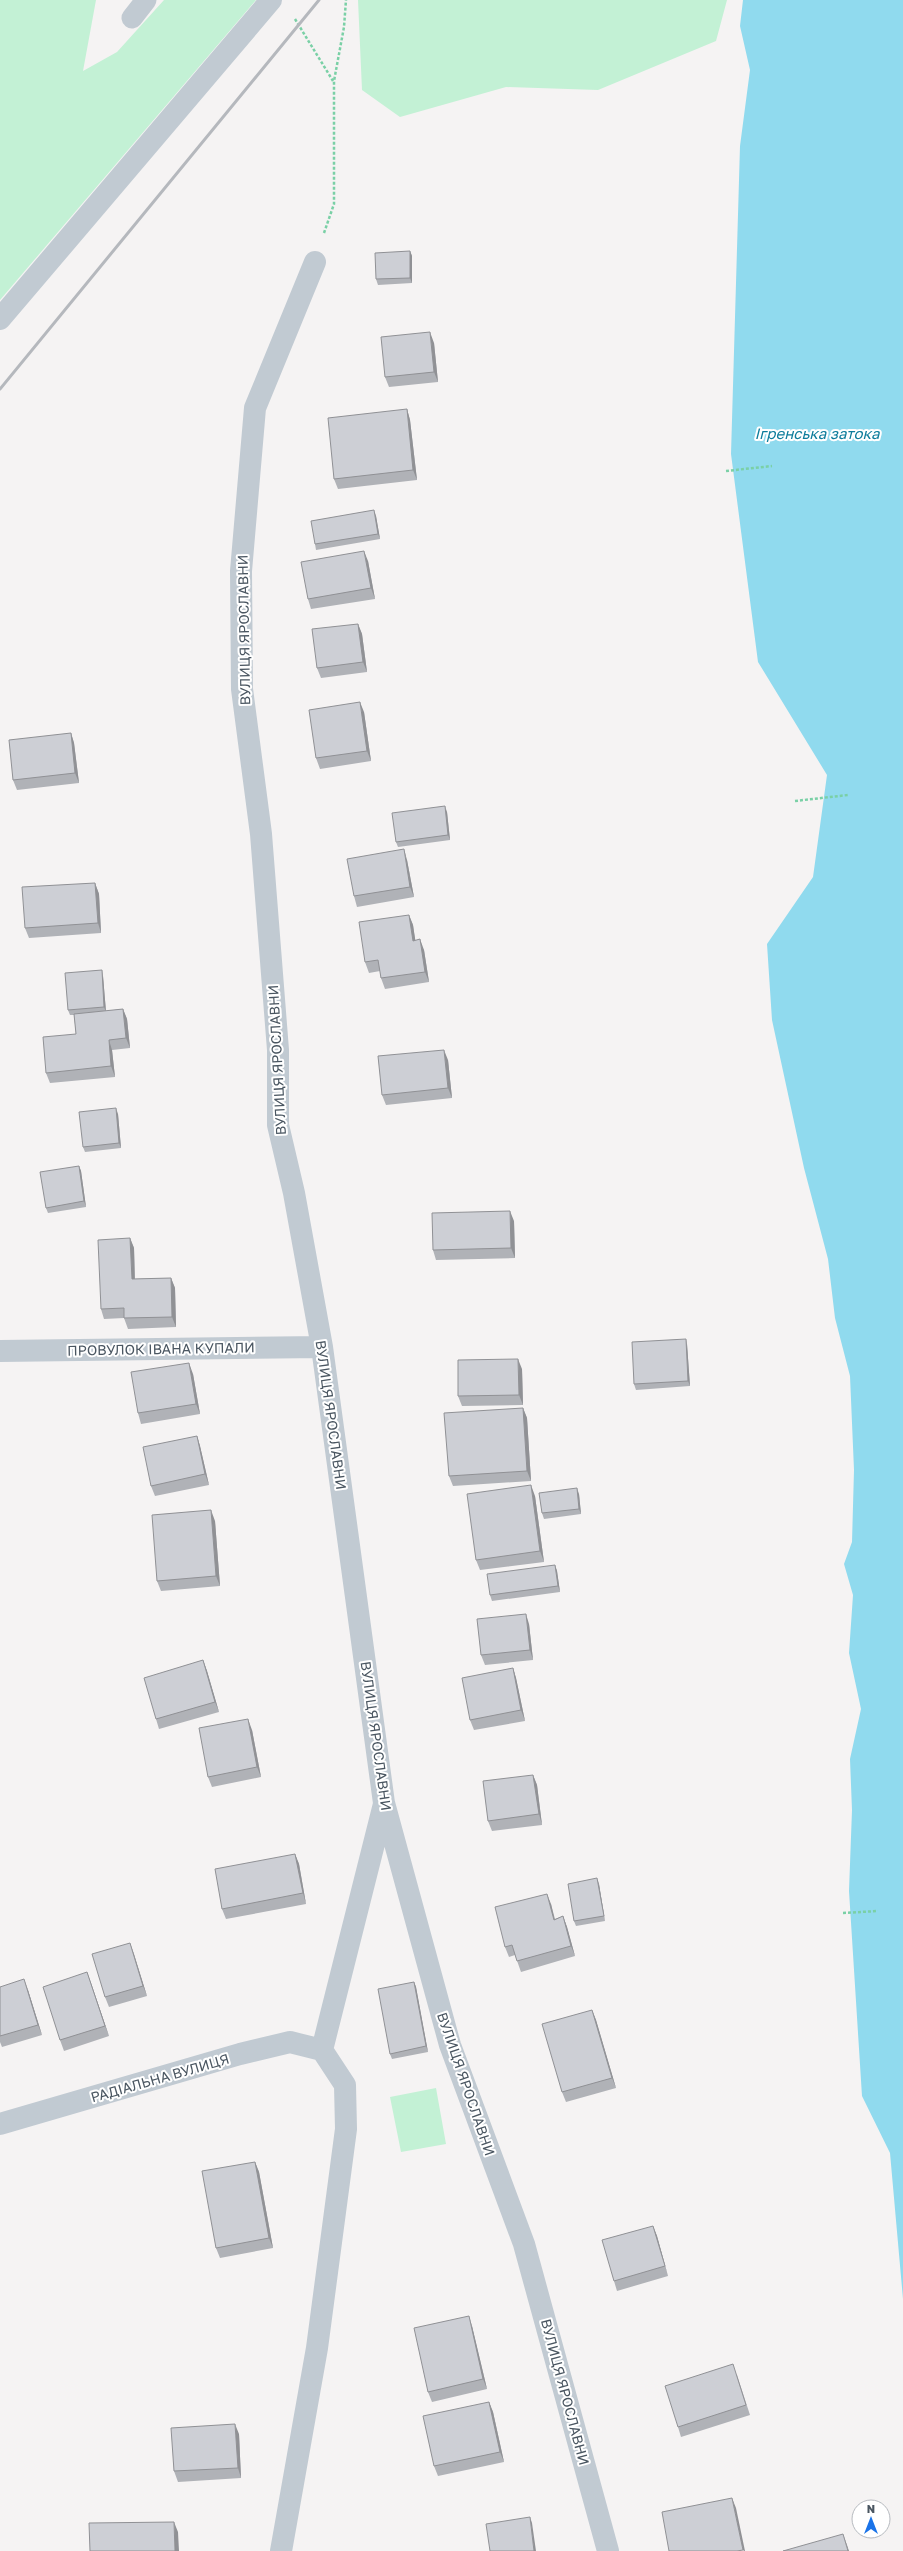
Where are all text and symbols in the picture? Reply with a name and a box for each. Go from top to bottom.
water label: Ігренська затока [755,424,880,442]
street label: ВУЛИЦЯ ЯРОСЛАВНИ [234,555,253,705]
street label: ВУЛИЦЯ ЯРОСЛАВНИ [264,984,289,1136]
street label: ПРОВУЛОК ІВАНА КУПАЛИ [67,1338,255,1359]
street label: ВУЛИЦЯ ЯРОСЛАВНИ [313,1339,350,1491]
street label: ВУЛИЦЯ ЯРОСЛАВНИ [358,1660,395,1812]
street label: ВУЛИЦЯ ЯРОСЛАВНИ [434,2010,499,2158]
street label: РАДІАЛЬНА ВУЛИЦЯ [89,2050,231,2105]
street label: ВУЛИЦЯ ЯРОСЛАВНИ [538,2317,593,2467]
north arrow [851,2499,891,2539]
text: N [867,2502,875,2515]

